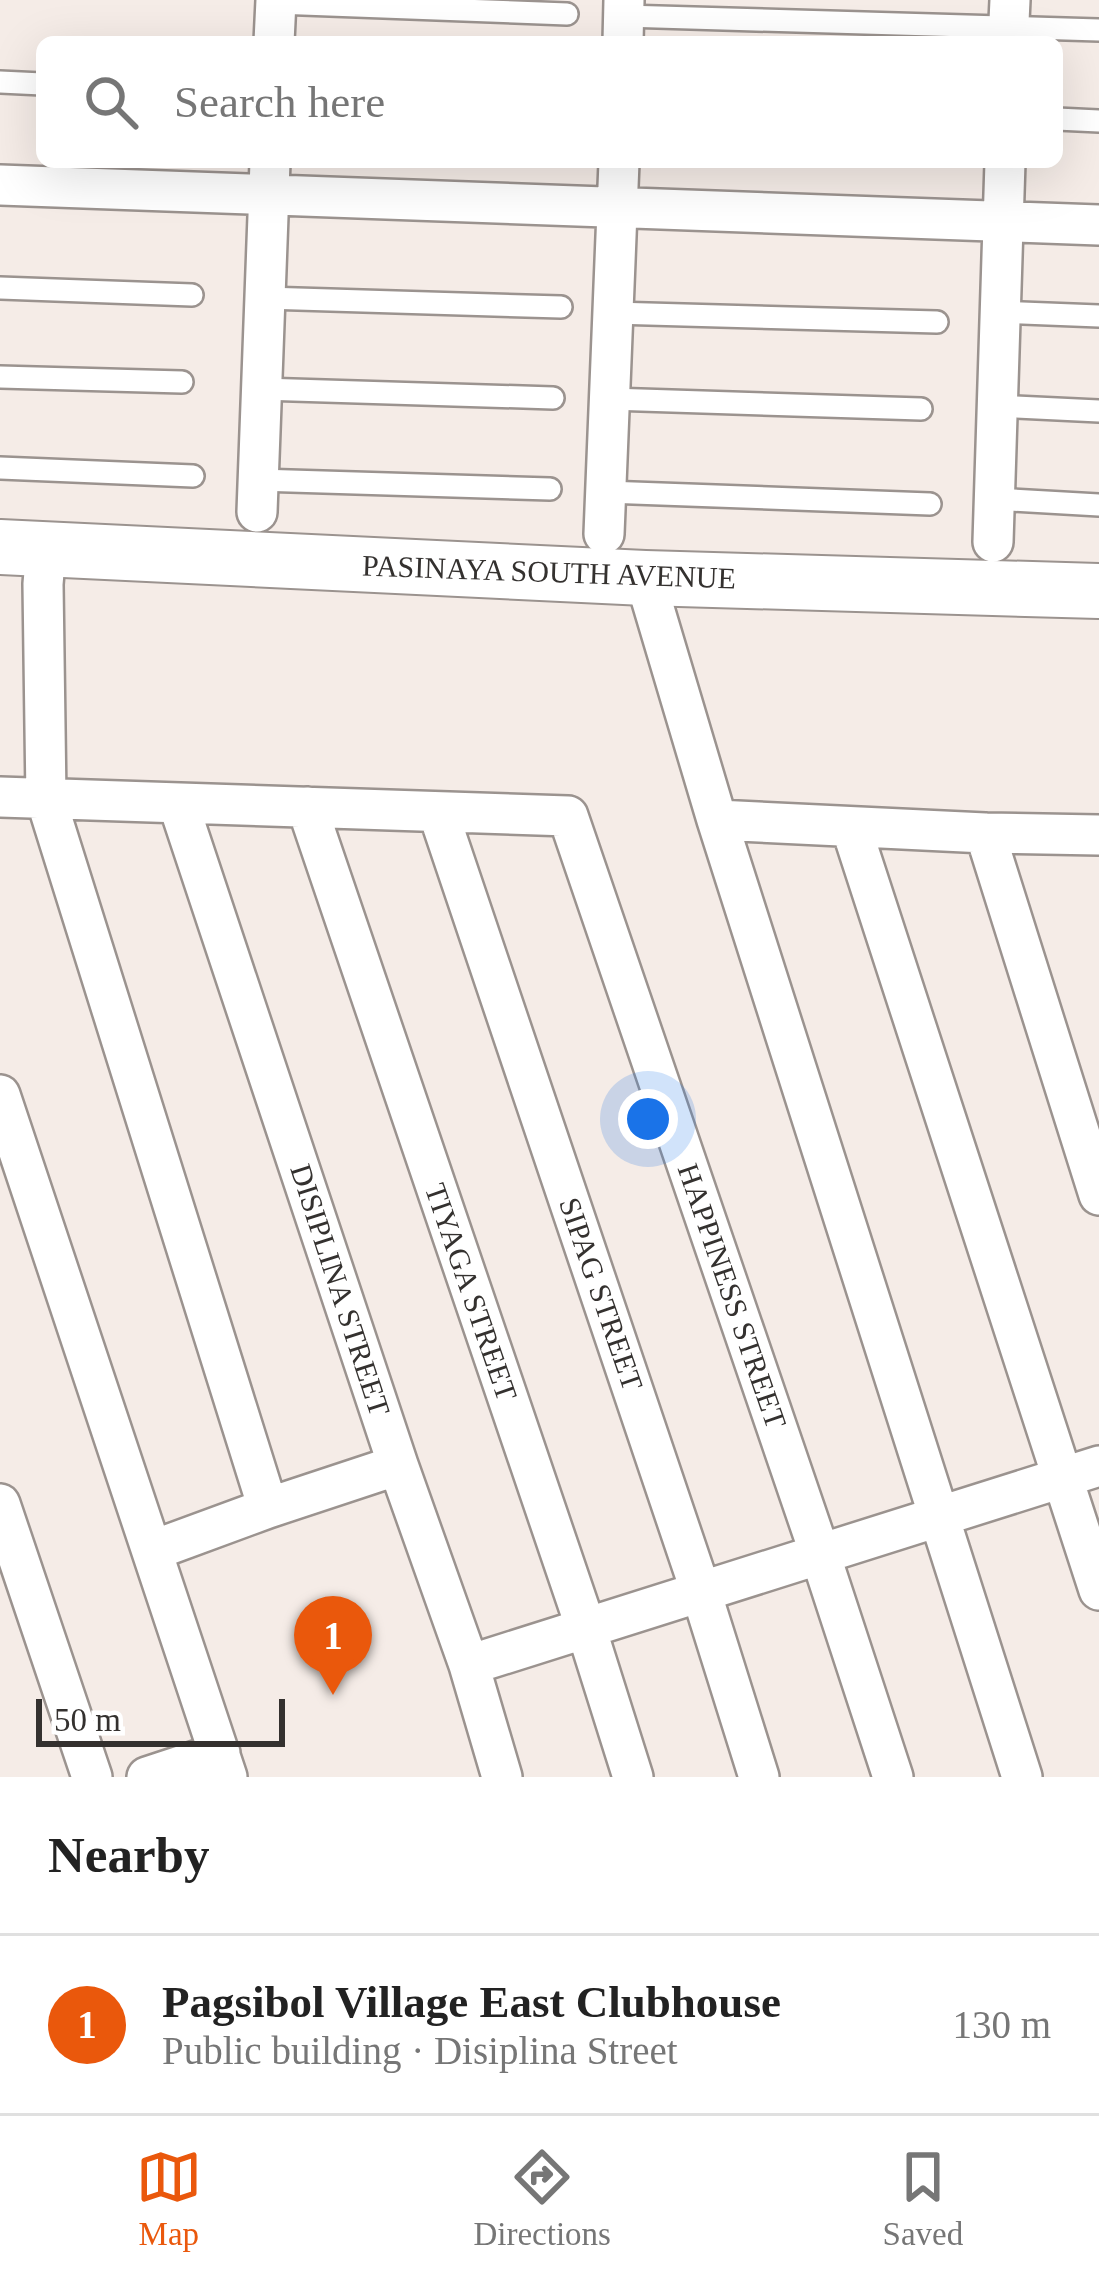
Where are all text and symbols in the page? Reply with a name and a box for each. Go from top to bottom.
search box [36,36,1063,168]
icon: search [78,69,144,135]
text: Search here [174,77,385,127]
street label: PASINAYA SOUTH AVENUE [362,548,736,595]
your location [618,1089,678,1149]
street label: HAPPINESS STREET [672,1159,793,1432]
street label: DISIPLINA STREET [284,1160,397,1420]
street label: TIYAGA STREET [419,1179,524,1405]
street label: SIPAG STREET [553,1193,650,1394]
pin: 1 [294,1596,372,1695]
scale bar [36,1693,285,1746]
text: 50 m [54,1702,121,1738]
text: Nearby [48,1827,209,1883]
text: Pagsibol Village East Clubhouse [162,1977,781,2027]
text: 1 [77,2003,97,2046]
text: 130 m [952,2003,1051,2046]
text: Public building · Disiplina Street [162,2029,678,2072]
tab: Map [136,2144,202,2253]
tab: Directions [473,2144,611,2253]
tab: Saved [883,2144,963,2253]

